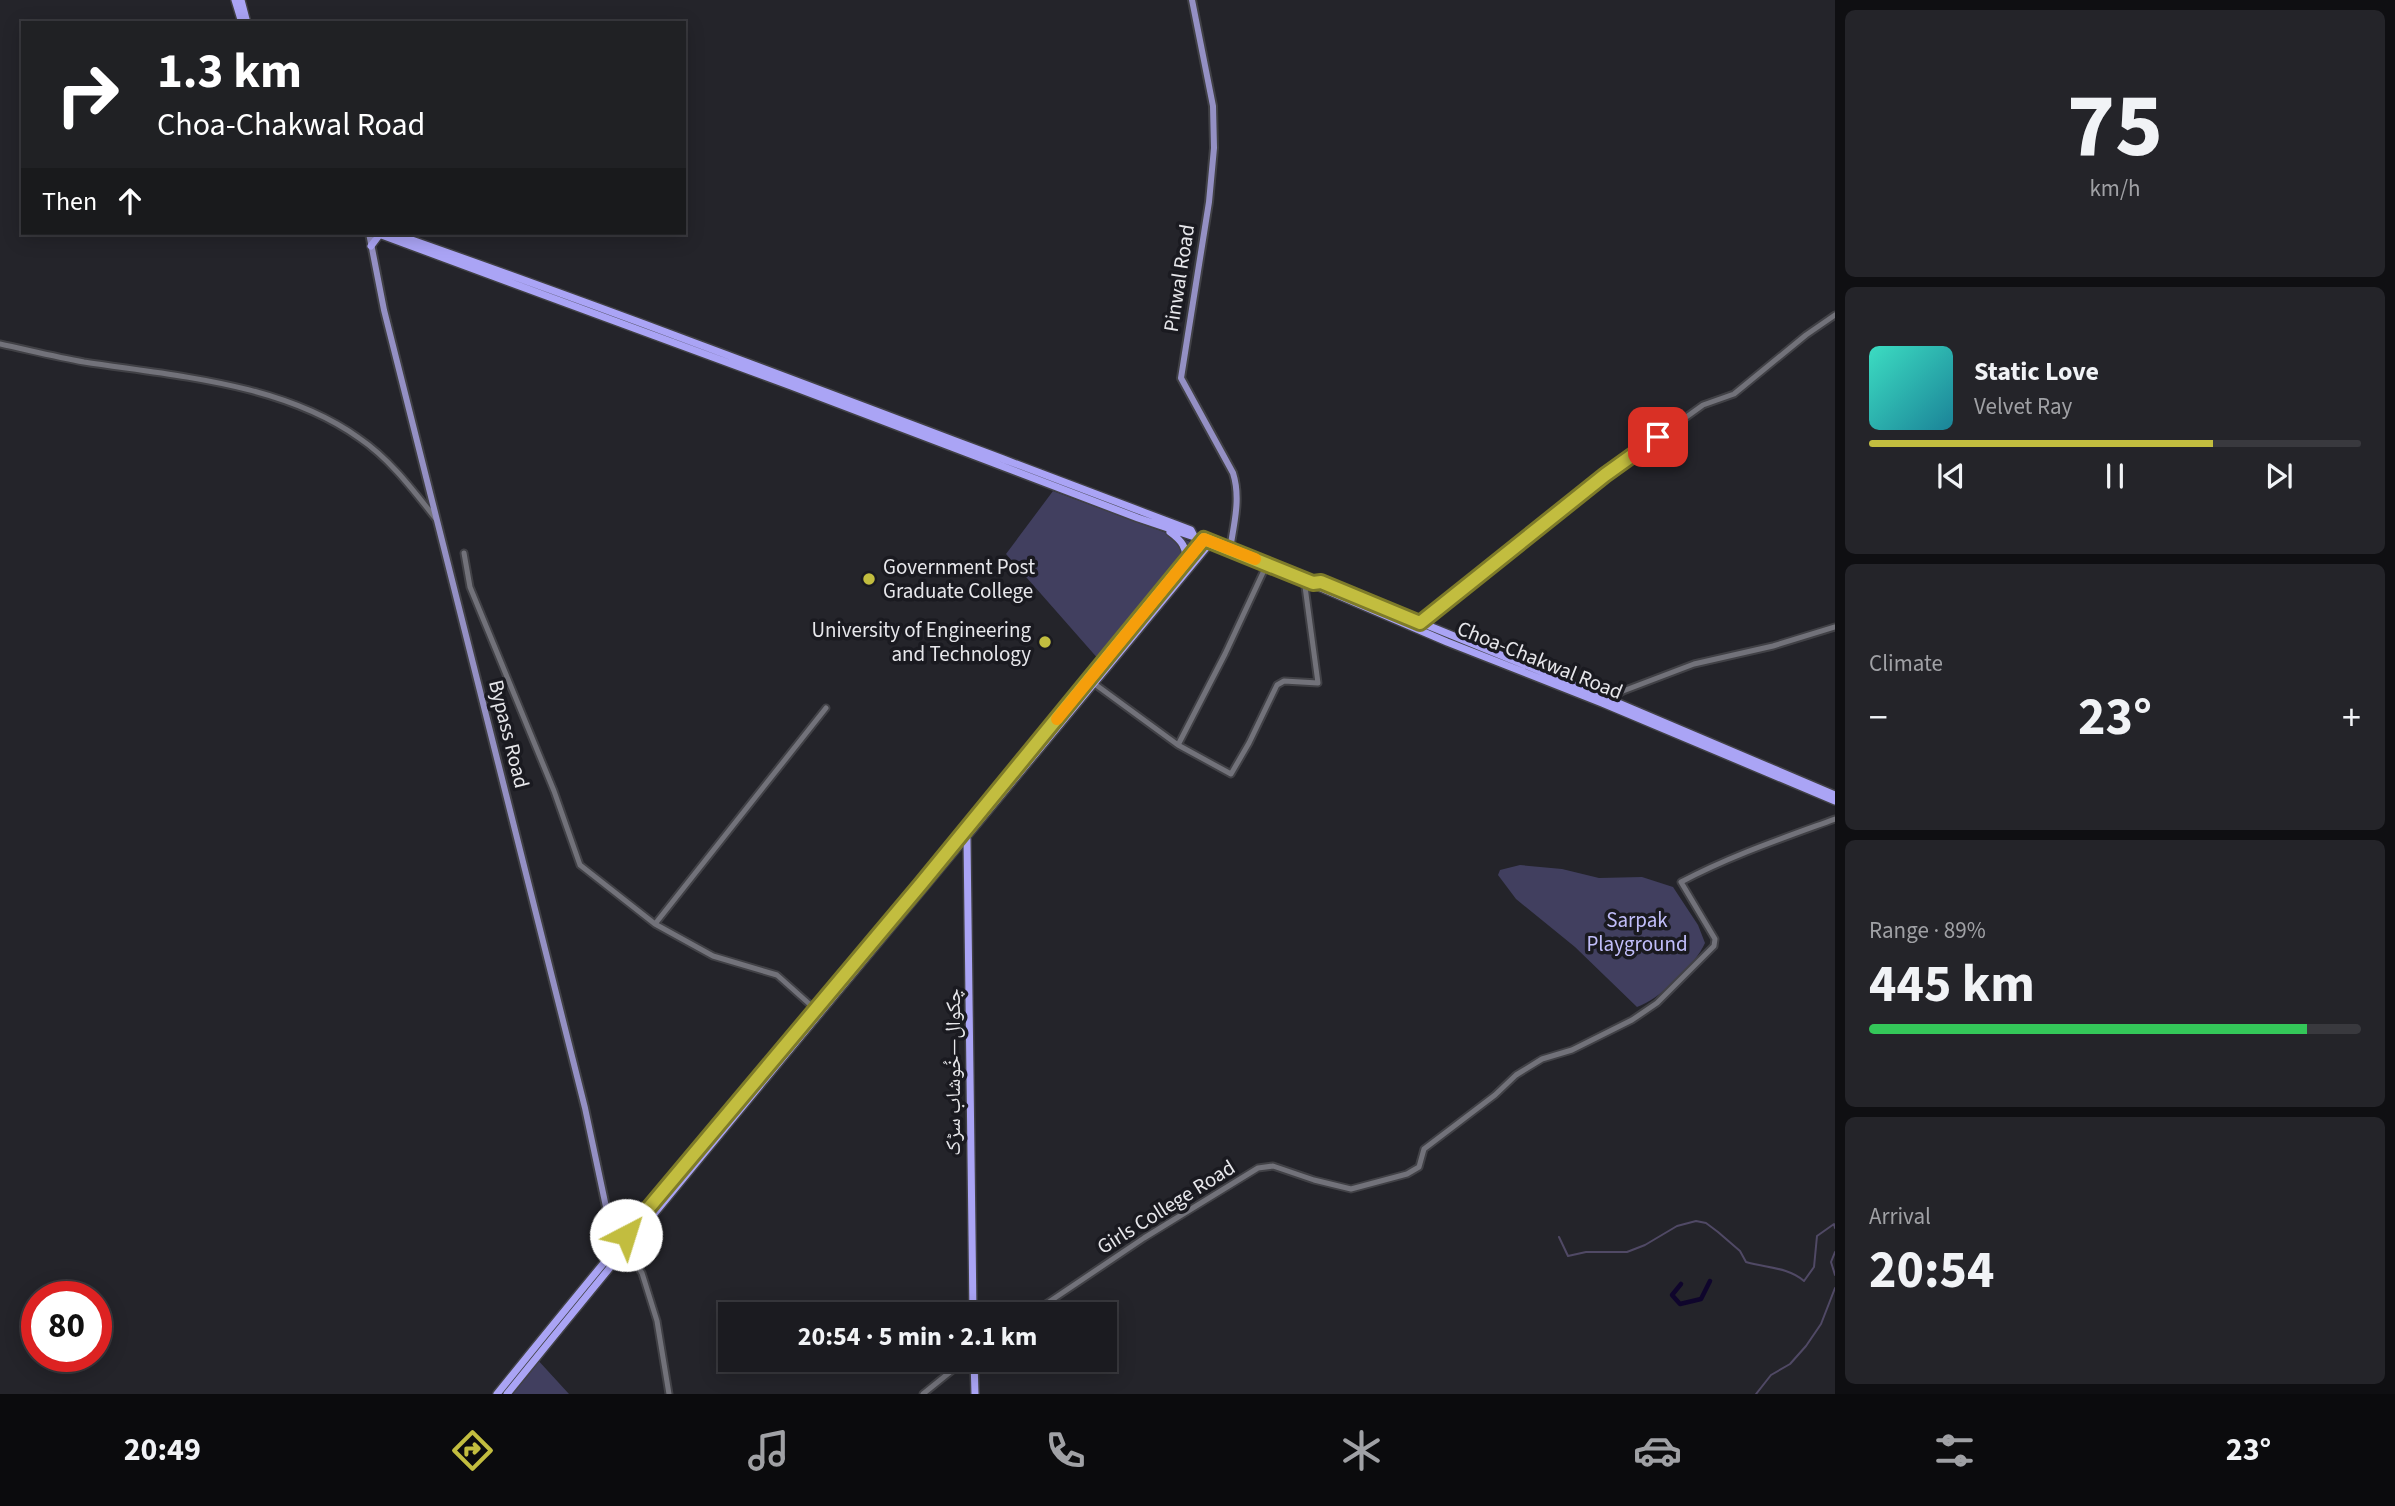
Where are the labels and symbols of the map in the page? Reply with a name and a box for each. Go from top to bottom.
street label: Pinwal Road [1156,222,1202,334]
pin [1628,407,1688,467]
place label: Government Post Graduate College [883,552,1035,606]
marker: Government Post Graduate College [861,571,877,587]
street label: Choa-Chakwal Road [1453,613,1627,707]
place label: University of Engineering and Technology [812,615,1031,669]
marker: University of Engineering and Technology [1037,634,1053,650]
street label: Bypass Road [481,677,537,791]
park label: Sarpak Playground [1586,905,1688,959]
street label: چکوال—خُوشاب سڑک [938,988,968,1156]
street label: Girls College Road [1091,1152,1241,1262]
position arrow [589,1198,663,1272]
speed limit sign: 80 [21,1281,112,1372]

